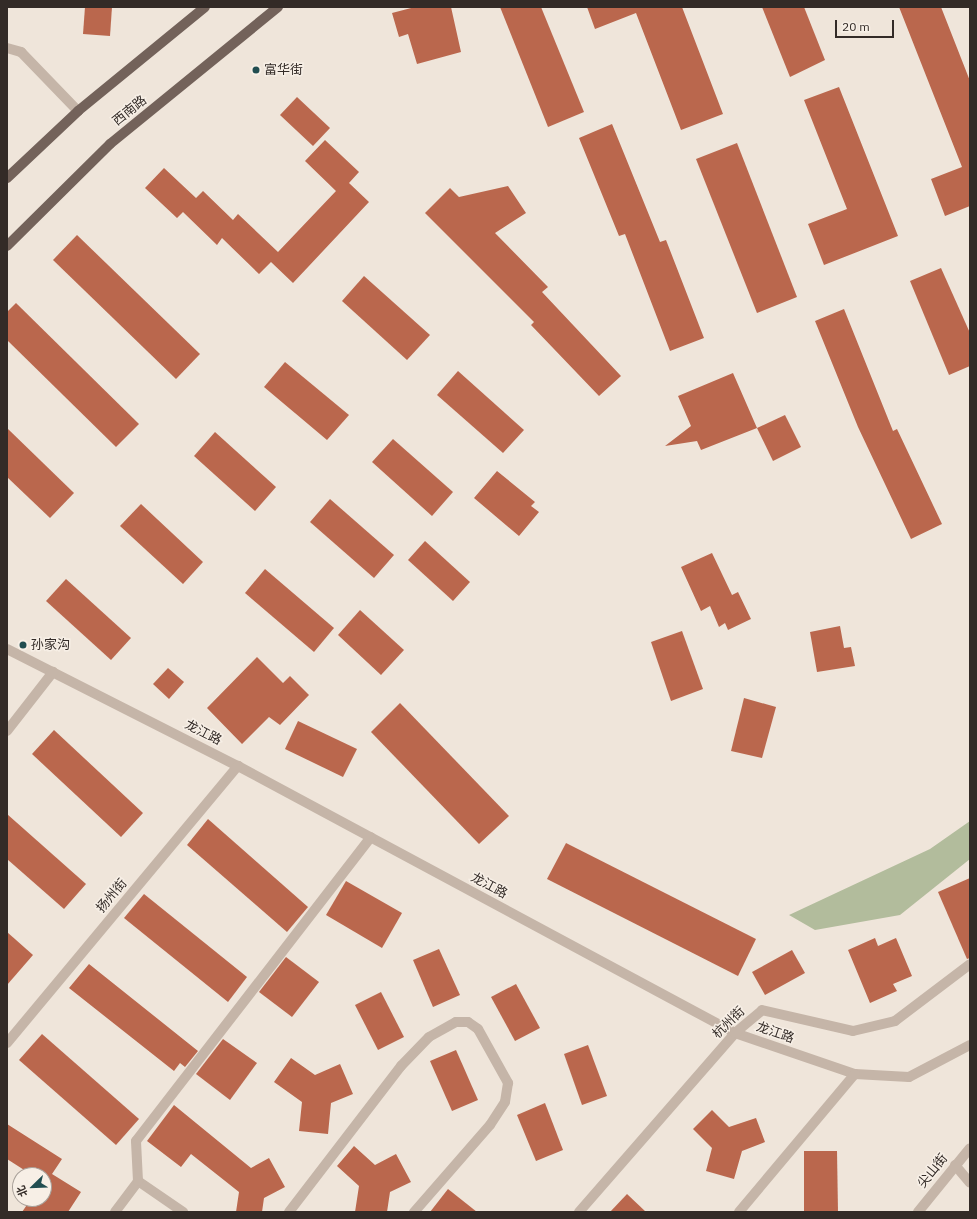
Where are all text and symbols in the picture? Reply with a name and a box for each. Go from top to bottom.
scale bar [837,12,896,38]
text: 20 m [842,19,870,34]
place label: 富华街 [264,62,303,78]
marker: 富华街 [251,65,261,75]
street label: 西南路 [110,93,150,129]
place label: 孙家沟 [31,637,70,653]
marker: 孙家沟 [18,640,28,650]
street label: 龙江路 [182,717,224,749]
street label: 龙江路 [468,870,510,902]
street label: 扬州街 [93,876,131,916]
street label: 杭州街 [710,1004,748,1042]
street label: 龙江路 [754,1019,796,1047]
street label: 尖山街 [915,1151,951,1191]
north arrow [12,1167,52,1207]
text: 北 [13,1184,30,1199]

